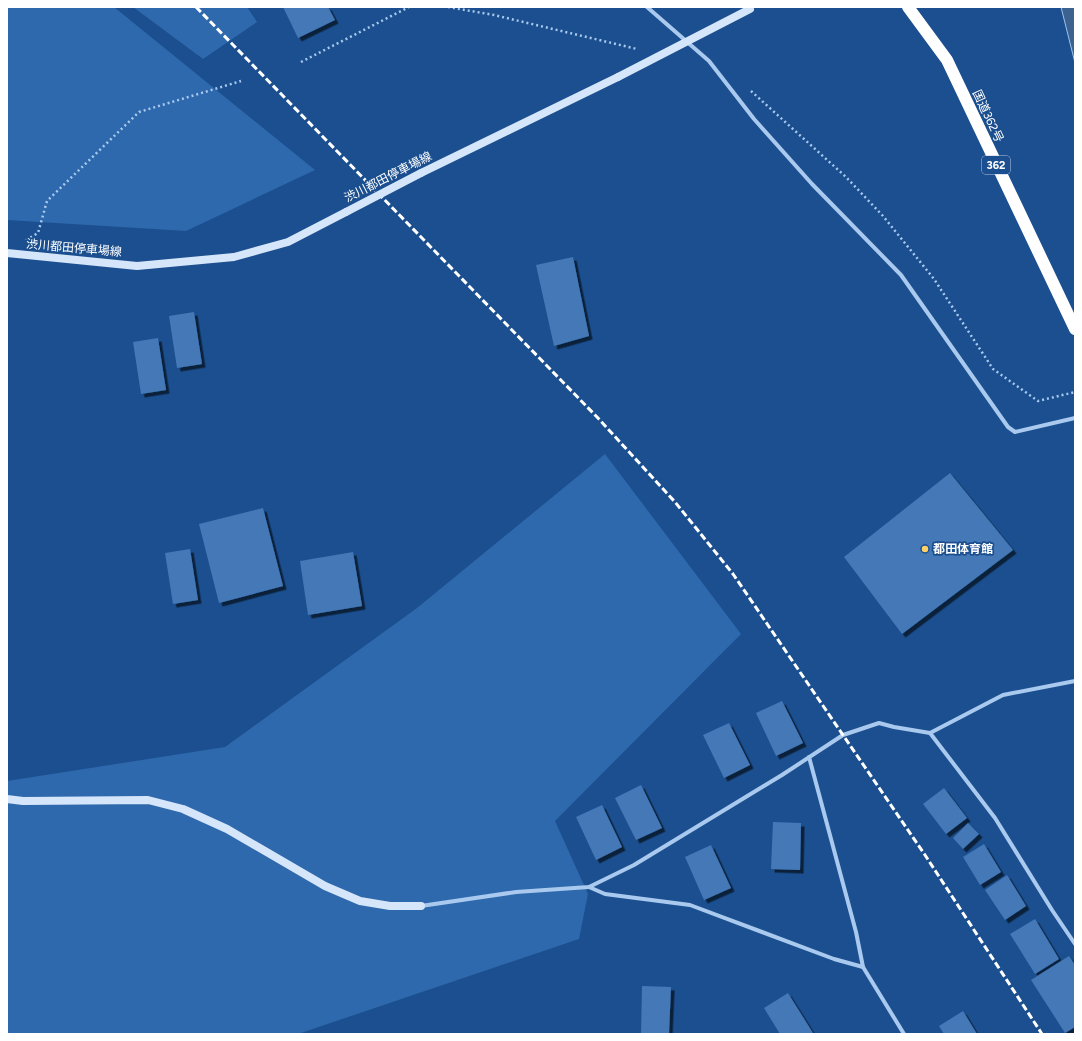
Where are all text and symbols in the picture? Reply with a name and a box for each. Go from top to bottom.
street label: 国道362号 [970,88,1006,144]
street label: 渋川都田停車場線 [342,149,434,205]
road number: 362 [982,156,1010,174]
street label: 渋川都田停車場線 [26,237,122,259]
place label: 都田体育館 [933,542,993,556]
marker: 都田体育館 [920,544,930,554]

